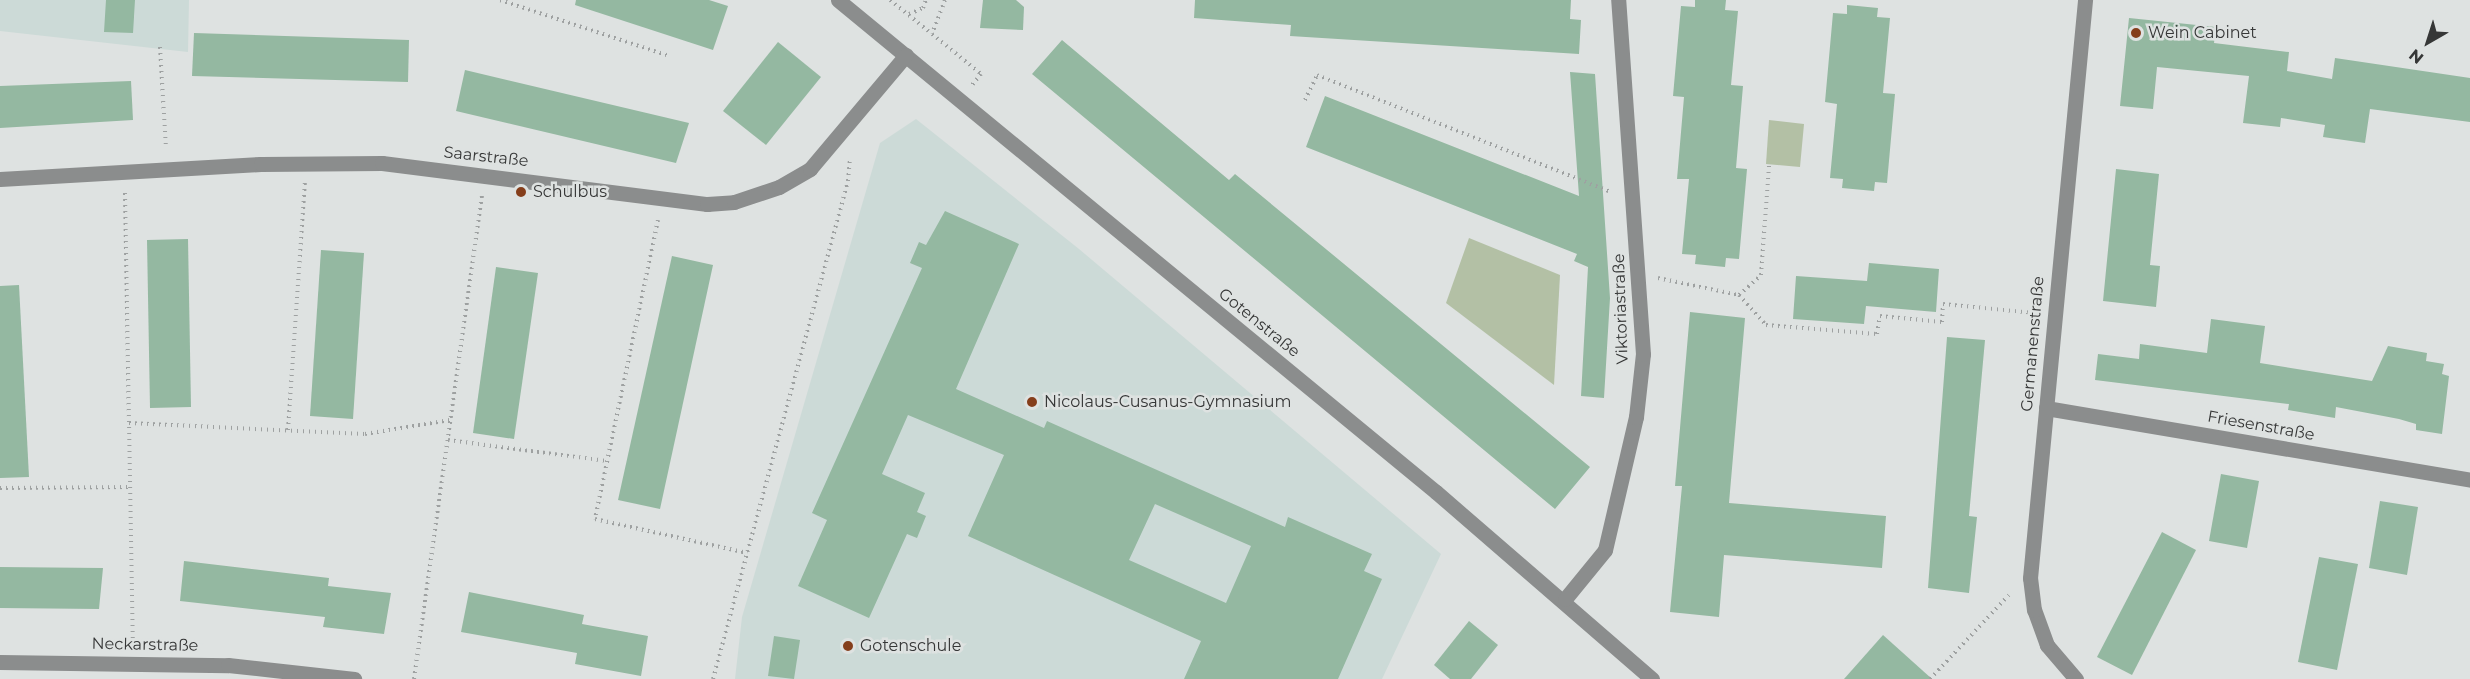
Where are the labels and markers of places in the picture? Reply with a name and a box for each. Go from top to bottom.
place label: Wein Cabinet [2148,23,2257,43]
marker: Wein Cabinet [2129,26,2143,40]
place label: Schulbus [533,182,607,202]
marker: Schulbus [514,185,528,199]
place label: Nicolaus-Cusanus-Gymnasium [1044,392,1292,412]
marker: Nicolaus-Cusanus-Gymnasium [1025,395,1039,409]
place label: Gotenschule [860,636,961,656]
marker: Gotenschule [841,639,855,653]

